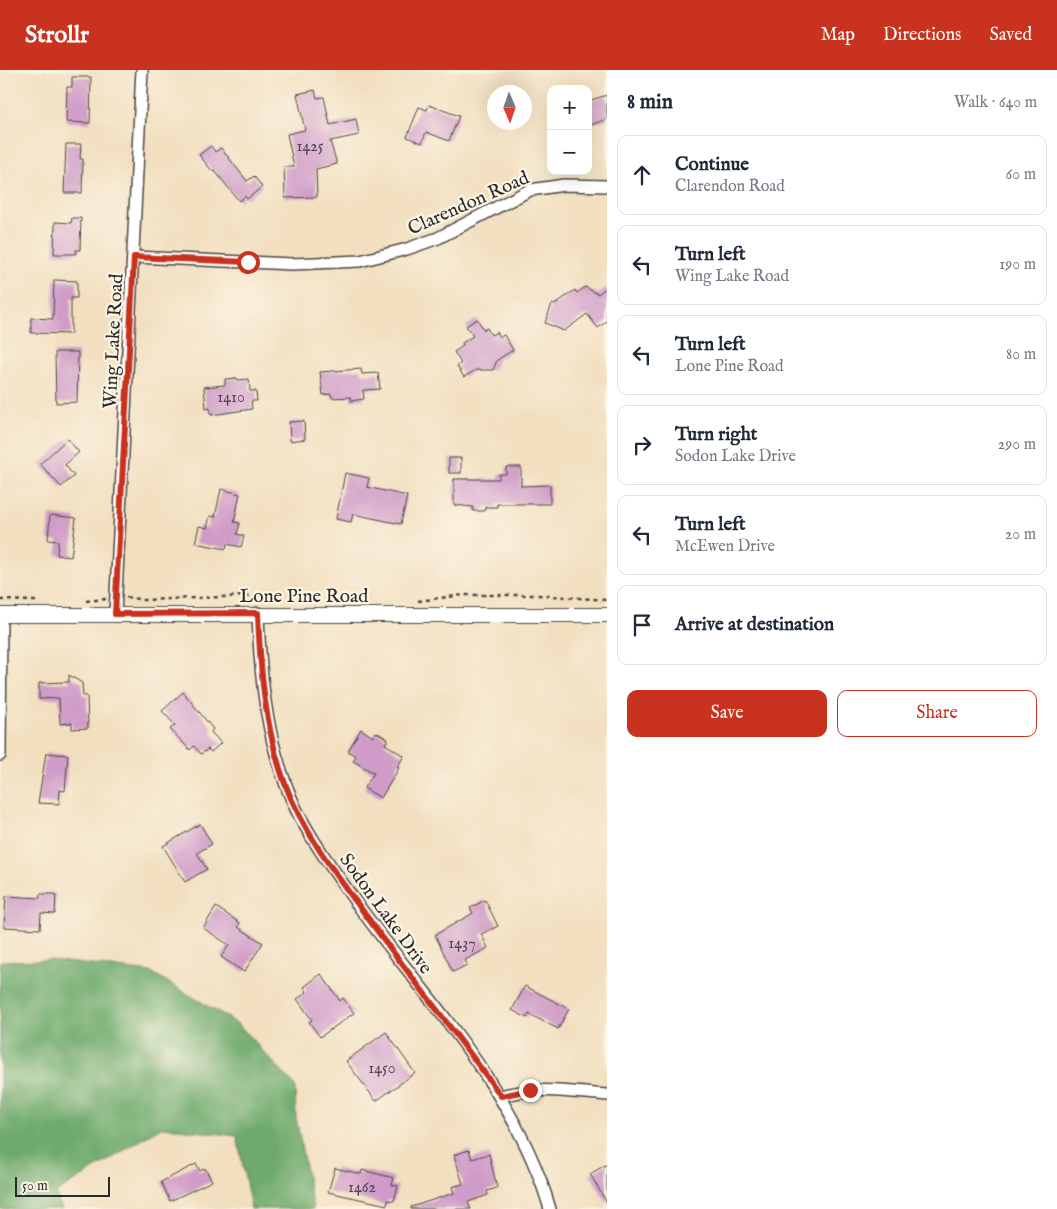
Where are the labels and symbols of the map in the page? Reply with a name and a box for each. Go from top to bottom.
north arrow [487,85,532,130]
house number: 1425 [296,137,324,157]
street label: Clarendon Road [404,166,534,241]
route start [237,251,260,274]
street label: Wing Lake Road [98,272,130,409]
house number: 1410 [217,388,245,408]
street label: Lone Pine Road [240,585,369,609]
street label: Sodon Lake Drive [334,849,437,979]
house number: 1437 [448,934,476,954]
house number: 1450 [368,1059,396,1079]
route end [519,1079,542,1102]
scale bar [15,1174,110,1197]
house number: 1462 [348,1178,376,1198]

